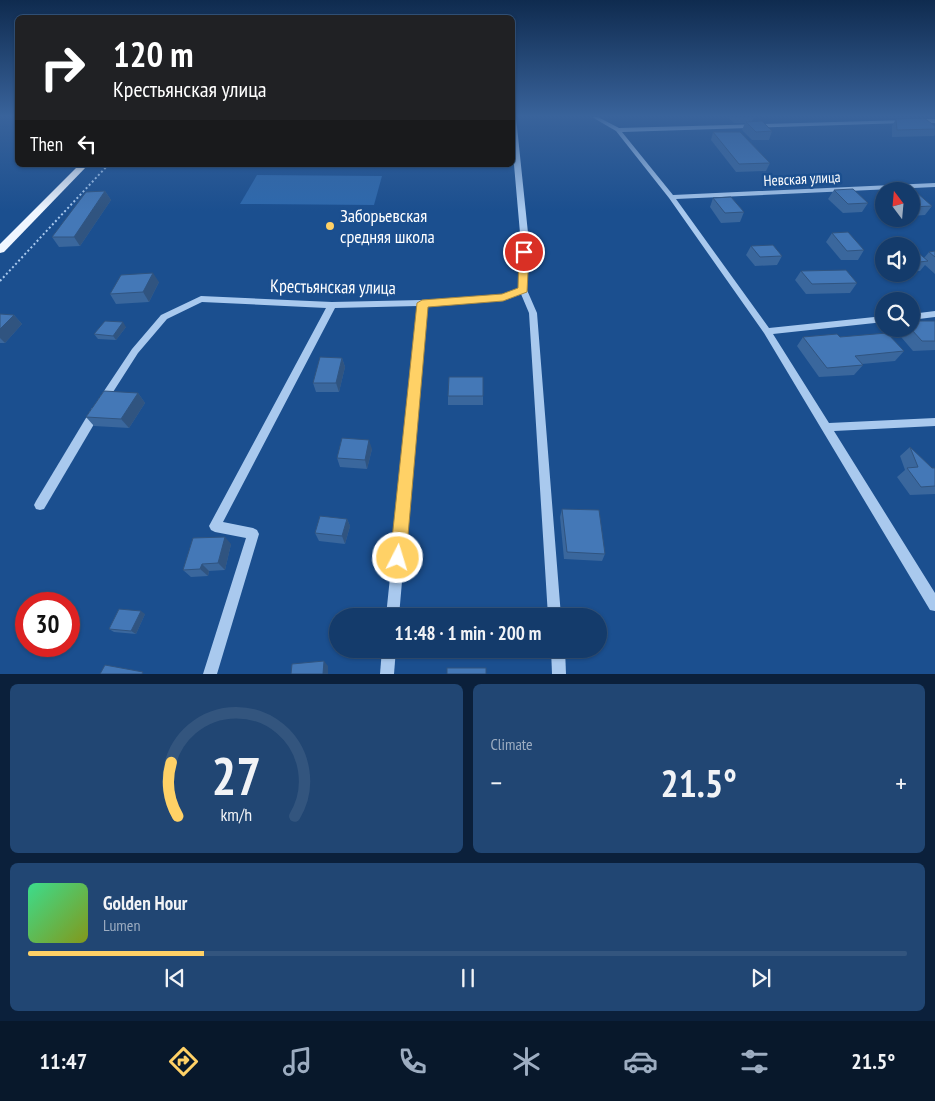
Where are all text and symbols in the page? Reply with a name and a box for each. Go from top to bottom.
text: 120 m [113,31,194,77]
icon: right [30,35,95,100]
text: Крестьянская улица [113,75,267,103]
icon: left [73,130,101,158]
text: Then [30,132,63,156]
street label: Невская улица [763,167,841,190]
north arrow [875,182,920,228]
map controls [875,182,920,337]
place label: Заборьевская средняя школа [340,204,435,248]
marker: Заборьевская средняя школа [324,220,336,232]
pin [503,231,545,273]
button: sound [875,237,920,282]
icon: arrive [510,238,538,266]
street label: Крестьянская улица [270,274,396,299]
button: search [875,292,920,337]
position arrow [371,531,423,583]
speed limit sign: 30 [15,592,80,657]
text: 11:48 · 1 min · 200 m [395,621,541,645]
text: Climate [491,734,533,754]
text: 27 [211,742,261,809]
text: 21.5° [661,758,737,807]
text: − [491,764,502,801]
text: + [895,764,907,801]
text: km/h [220,803,252,826]
text: Golden Hour [103,891,187,915]
text: Lumen [103,915,140,935]
icon: previous [161,964,189,992]
icon: pause [454,964,482,992]
icon: next [747,964,775,992]
icon: directions [166,1044,201,1079]
icon: music [280,1044,315,1079]
icon: phone [395,1044,430,1079]
icon: climate [509,1044,544,1079]
icon: car [623,1044,658,1079]
icon: filters [737,1044,772,1079]
text: 11:47 [40,1047,87,1075]
text: 21.5° [851,1047,895,1075]

